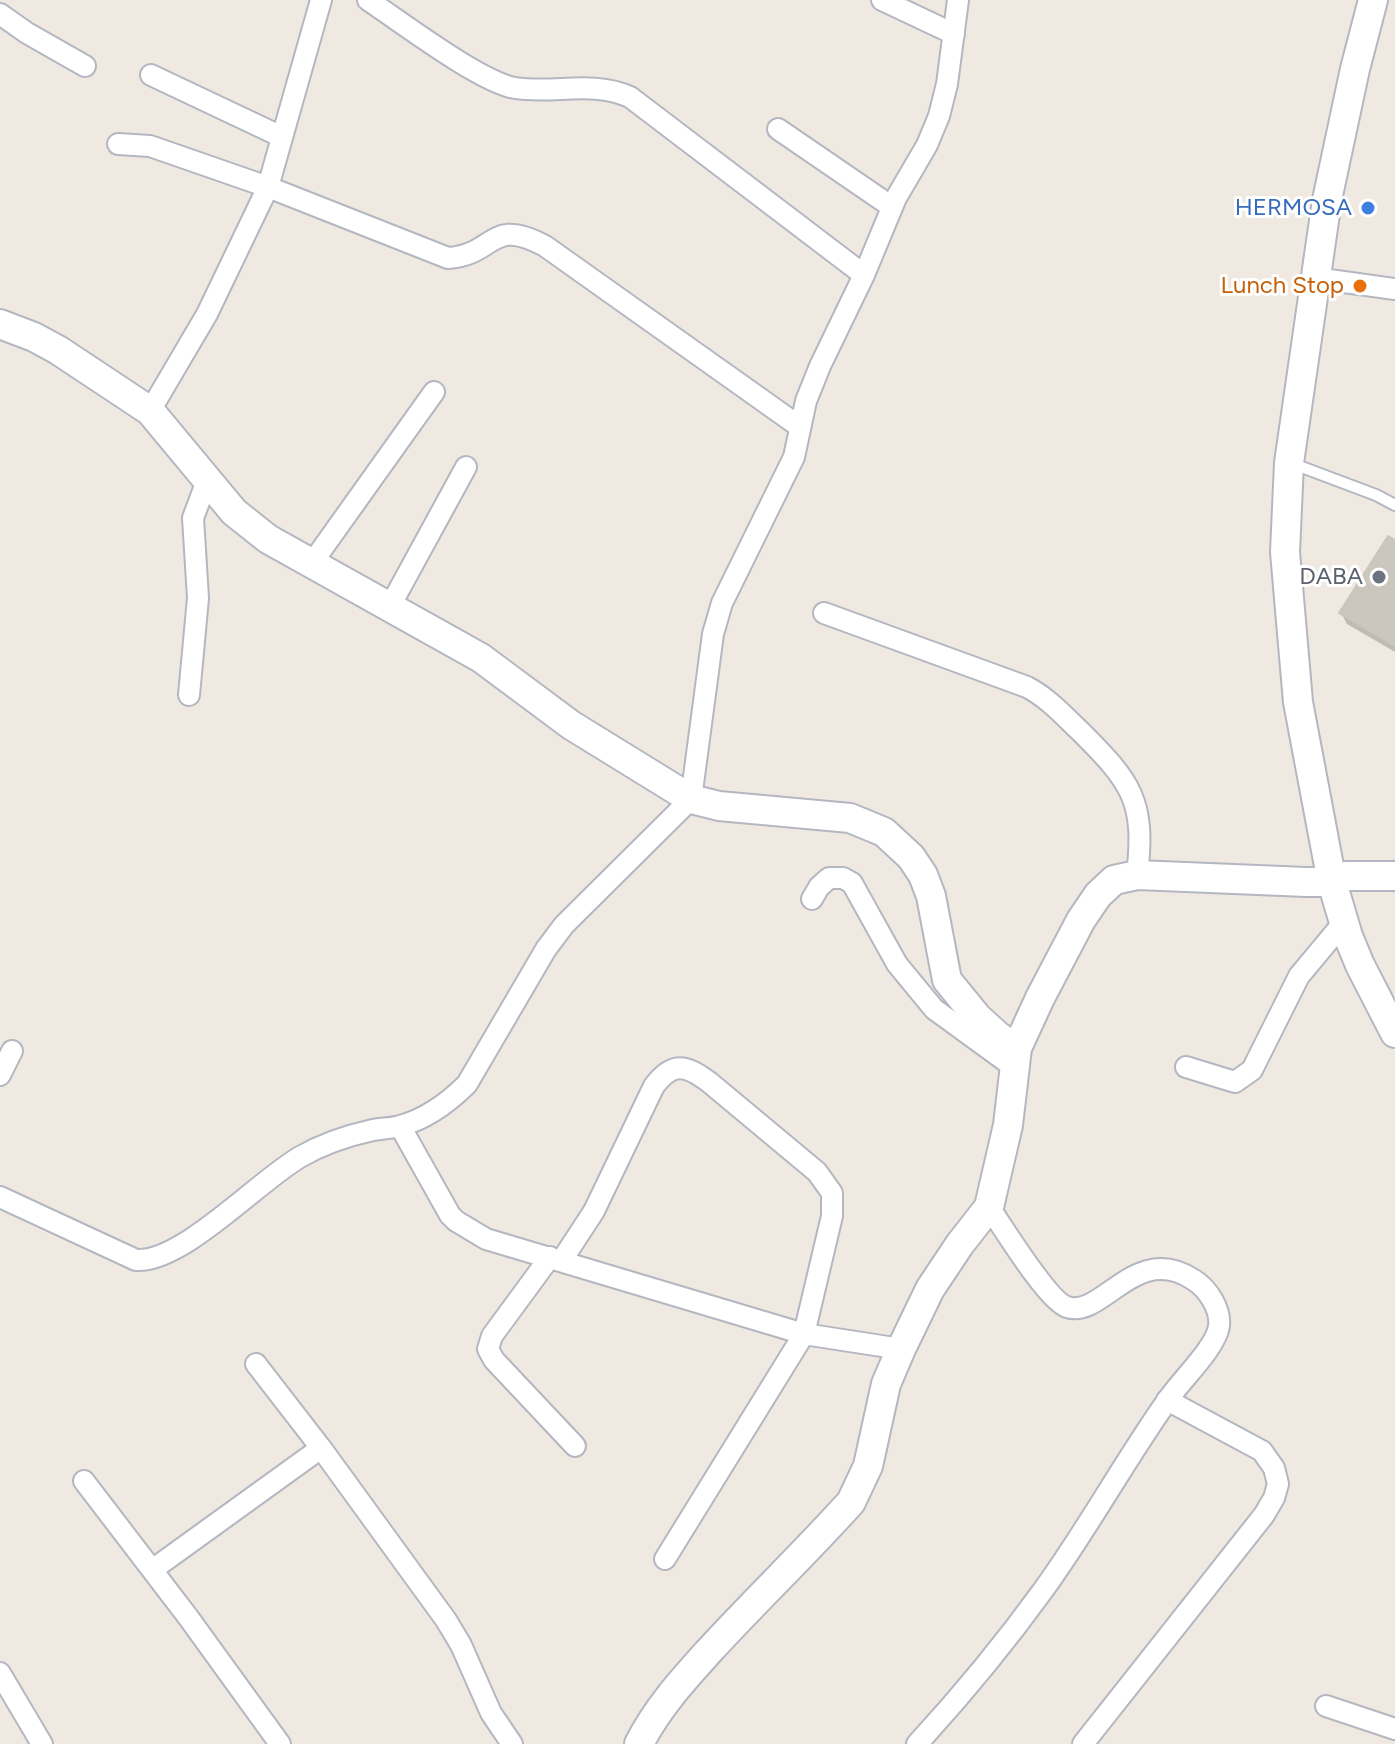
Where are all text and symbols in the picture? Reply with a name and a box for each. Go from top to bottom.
place label: HERMOSA [1235,194,1352,222]
marker: HERMOSA [1359,199,1377,217]
place label: Lunch Stop [1221,272,1344,300]
marker: Lunch Stop [1351,277,1369,295]
place label: DABA [1299,563,1363,591]
marker: DABA [1370,568,1388,586]

